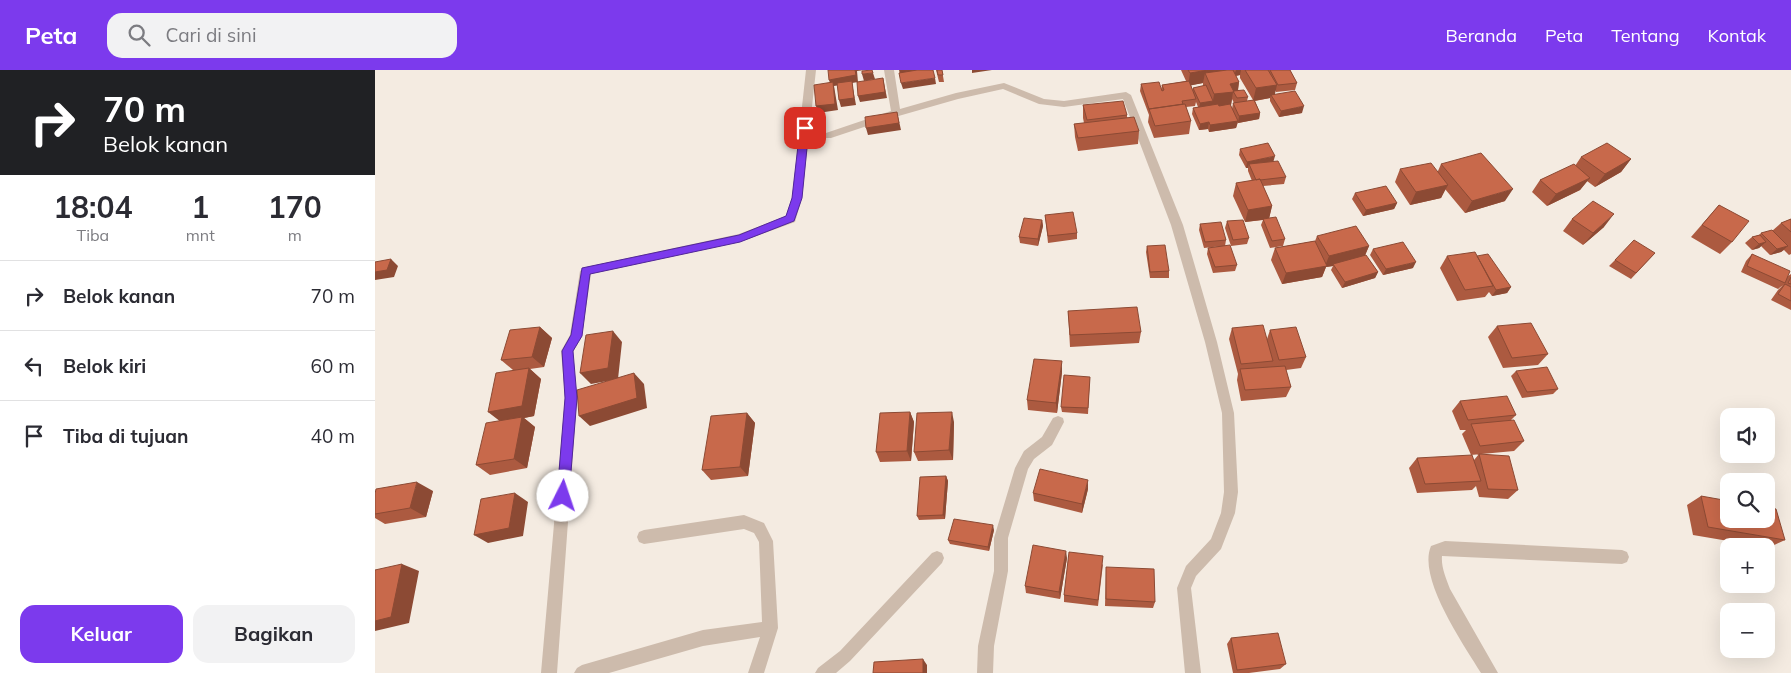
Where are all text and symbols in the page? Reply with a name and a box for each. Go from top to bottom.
search box [107,13,457,58]
text: Peta [25,20,77,50]
icon: search [125,21,153,49]
text: Cari di sini [165,23,256,47]
text: Beranda [1446,24,1517,47]
text: Peta [1545,24,1583,47]
text: Tentang [1611,24,1680,47]
text: Kontak [1708,24,1766,47]
text: 70 m [103,87,186,131]
icon: right [20,90,85,155]
pin [784,107,826,149]
icon: arrive [791,114,819,142]
text: Belok kanan [103,130,228,158]
text: 18:04 [53,188,133,226]
text: 1 [191,188,209,226]
text: 170 [268,188,322,226]
text: Tiba [77,225,109,245]
text: mnt [186,225,215,245]
text: m [288,225,302,245]
icon: right [20,282,48,310]
text: Belok kanan [63,284,175,308]
text: 70 m [311,284,355,308]
icon: left [20,352,48,380]
text: Belok kiri [63,354,146,378]
text: 60 m [311,354,355,378]
map controls [1720,408,1775,658]
button: sound [1720,408,1775,463]
icon: arrive [20,422,48,450]
text: Tiba di tujuan [63,424,188,448]
text: 40 m [311,424,355,448]
position arrow [536,469,588,521]
button: search [1720,473,1775,528]
button: + [1720,538,1775,593]
button: − [1720,603,1775,658]
button: Keluar [20,605,183,663]
button: Bagikan [193,605,355,663]

